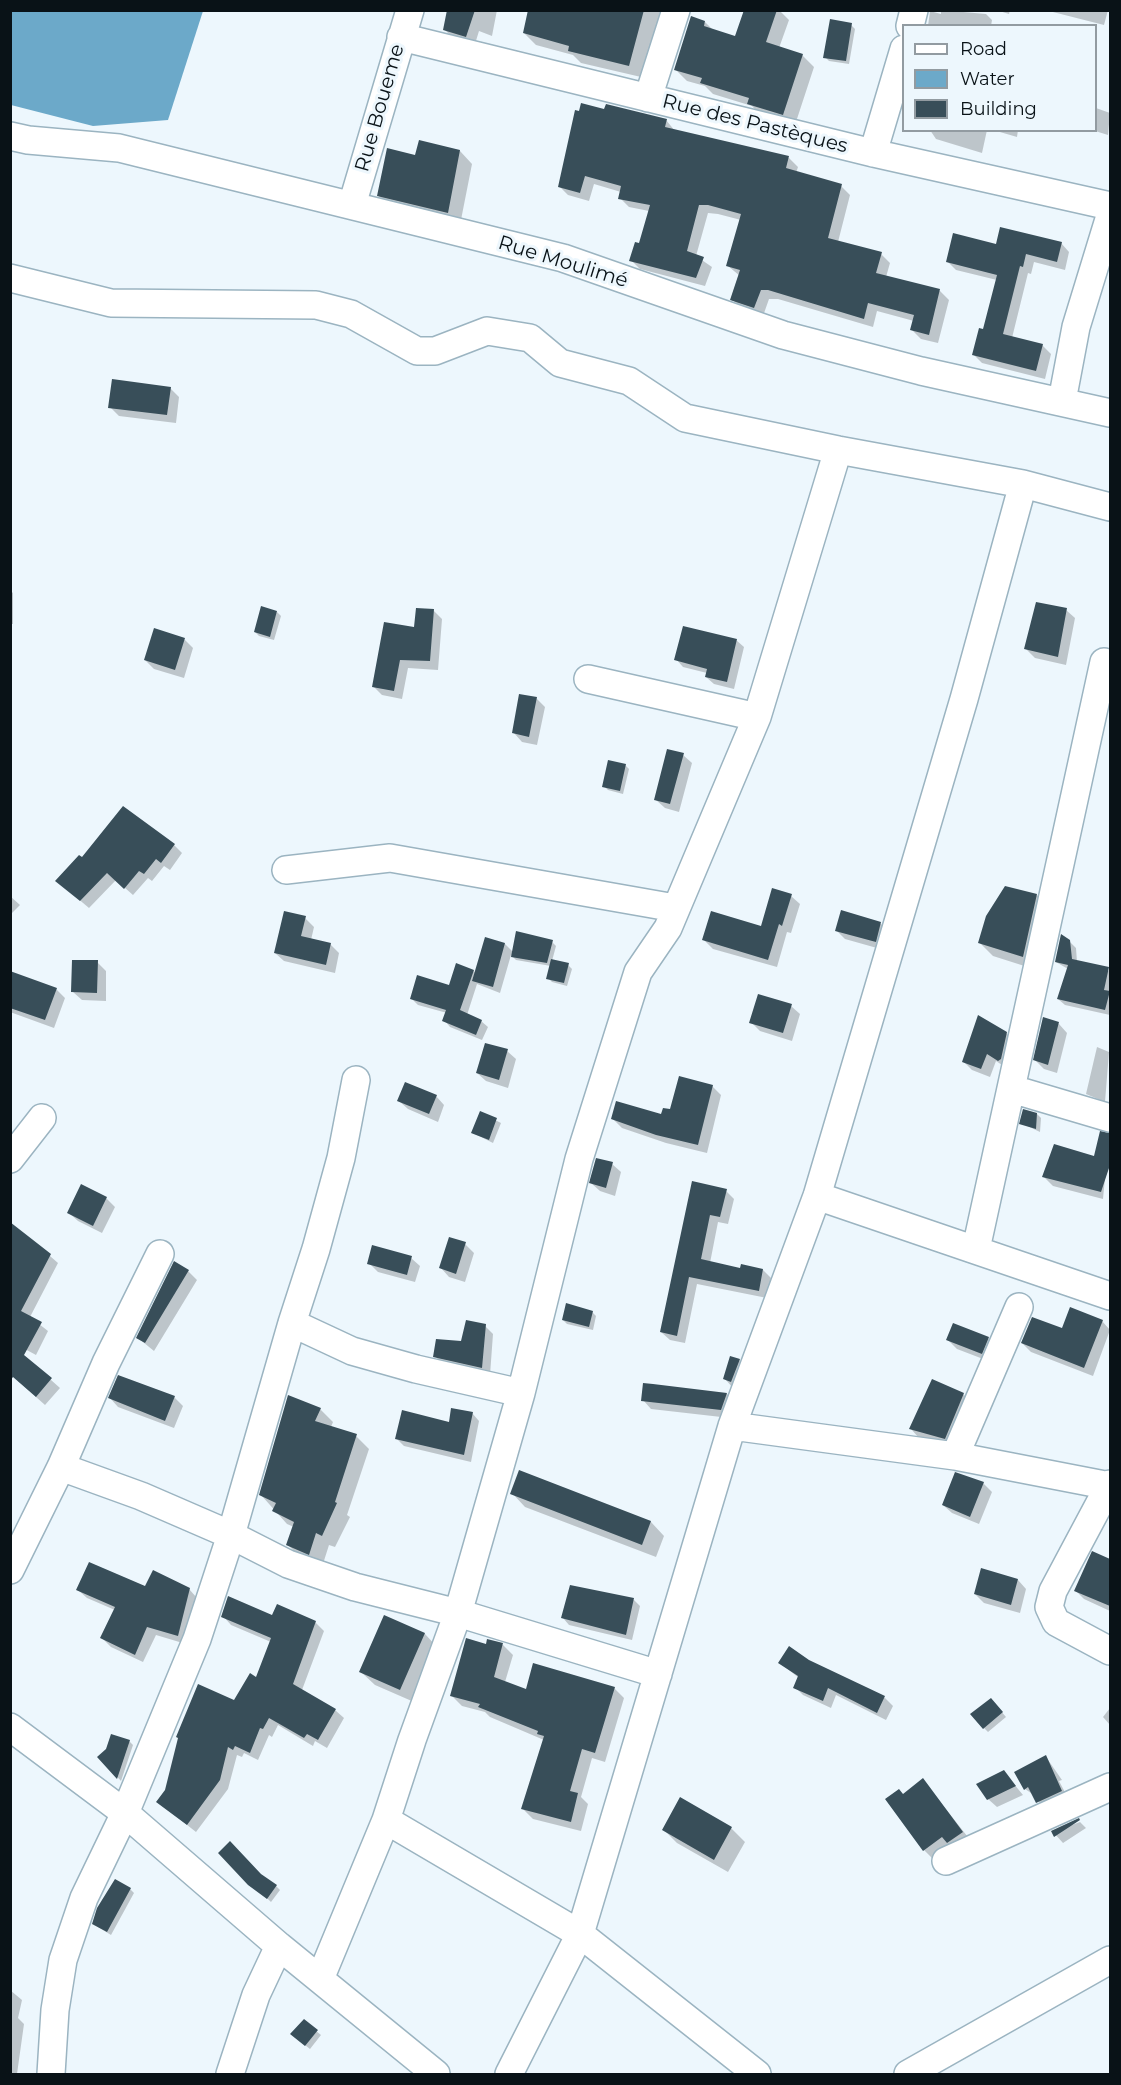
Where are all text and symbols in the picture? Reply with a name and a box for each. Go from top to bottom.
legend [902,24,1097,132]
text: Road [960,38,1007,60]
street label: Rue Boueme [350,41,410,175]
text: Water [960,68,1015,90]
street label: Rue des Pastèques [660,89,850,159]
text: Building [960,98,1037,120]
street label: Rue Moulimé [495,231,631,293]

